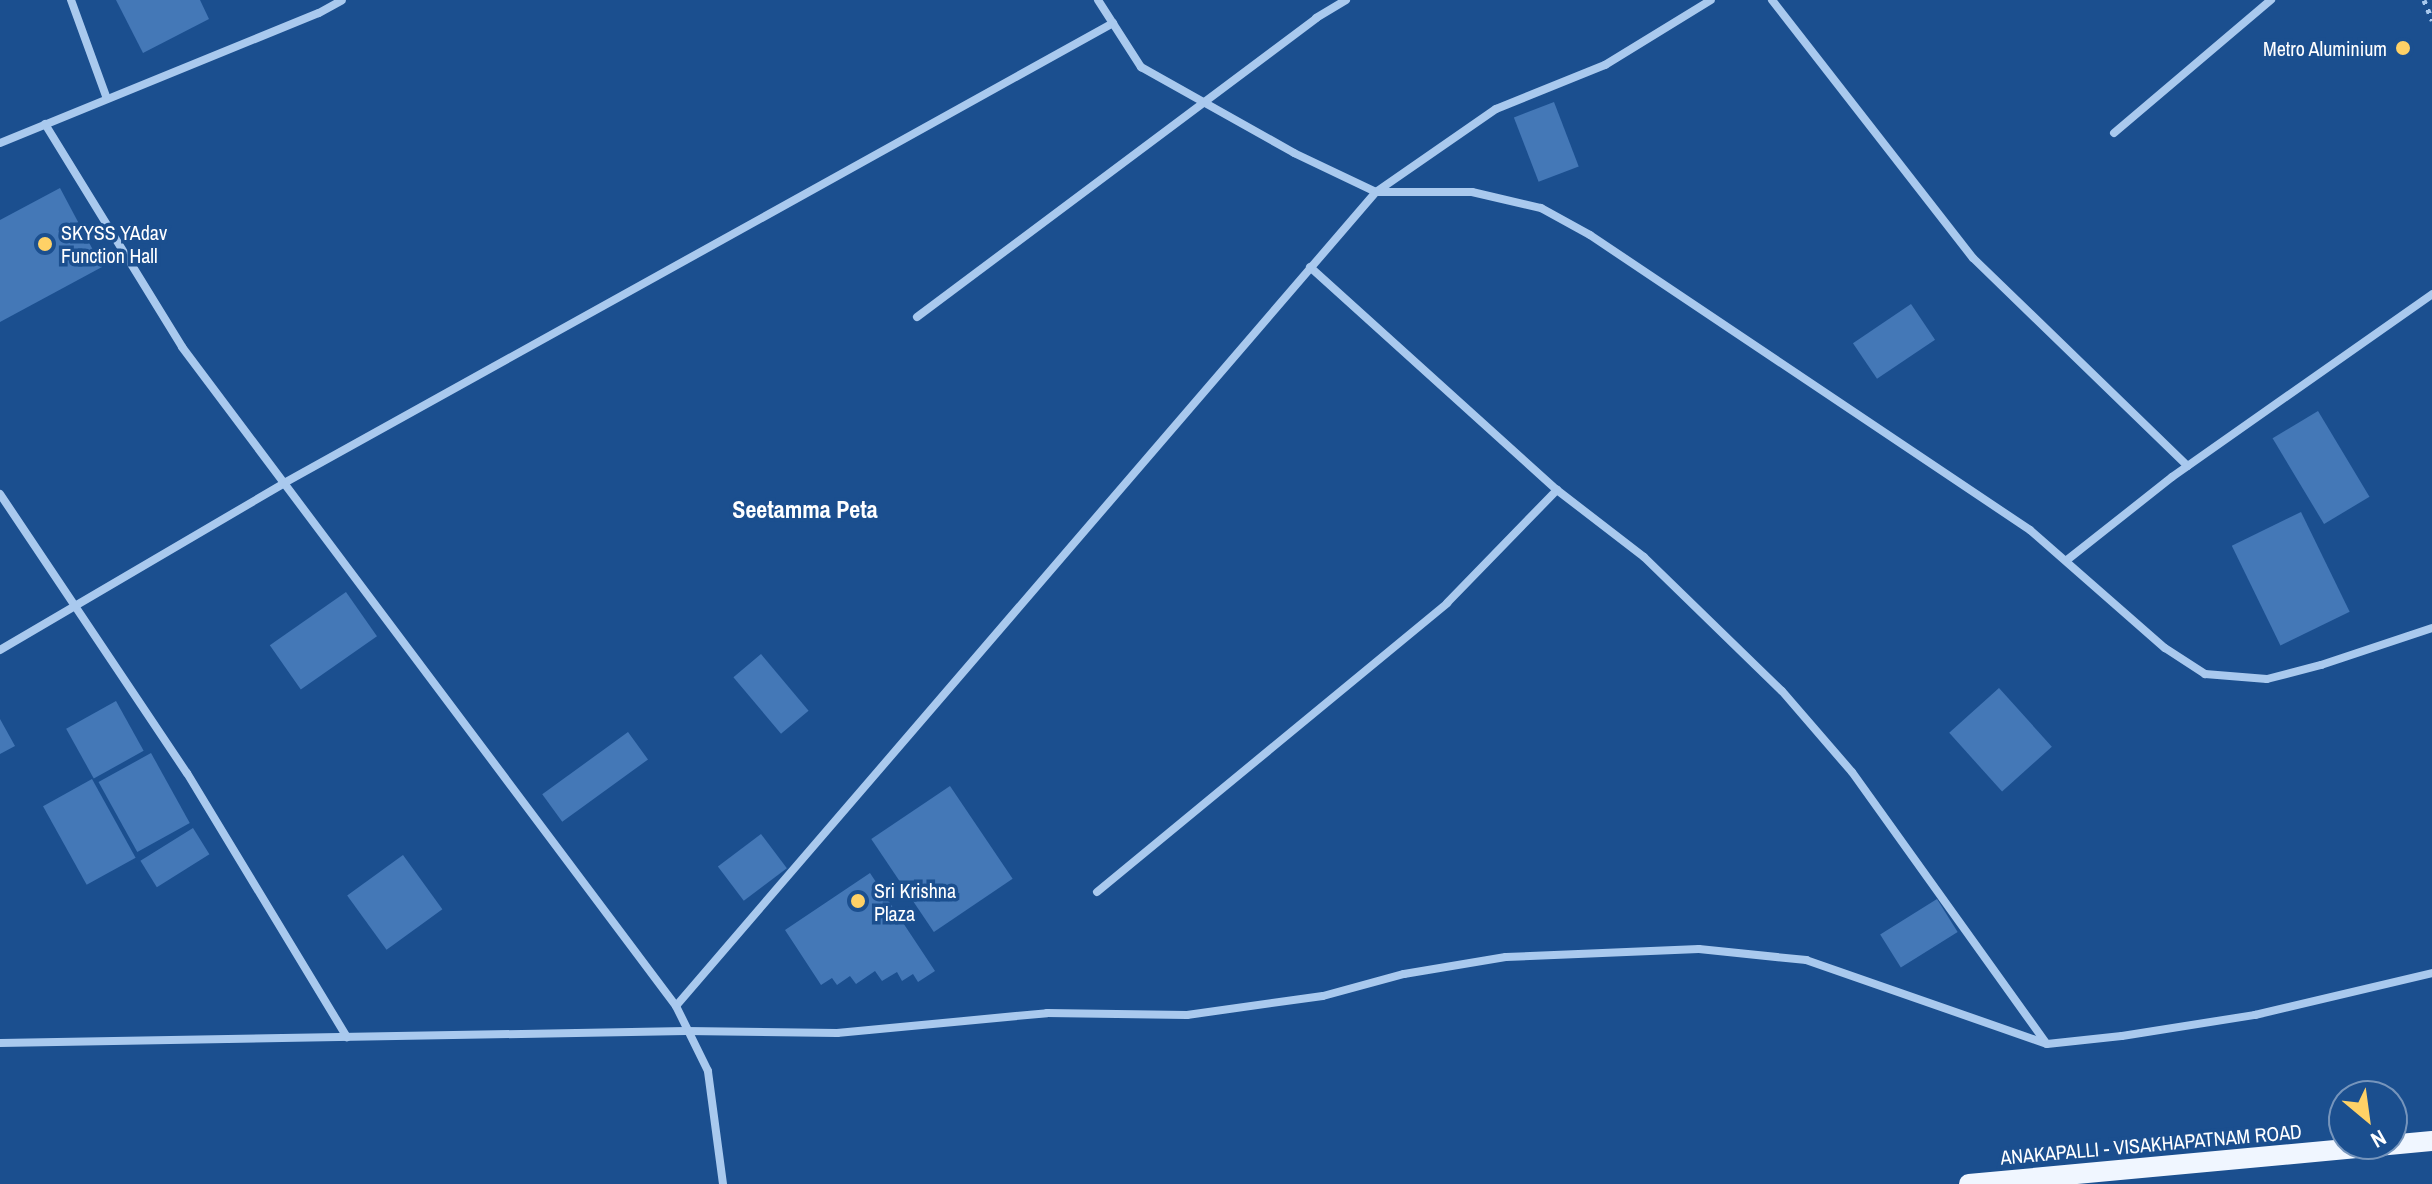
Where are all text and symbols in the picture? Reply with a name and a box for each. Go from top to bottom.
place label: Metro Aluminium [2262,36,2387,60]
marker: Metro Aluminium [2394,39,2412,57]
place label: SKYSS YAdav Function Hall [61,220,167,267]
marker: SKYSS YAdav Function Hall [36,235,54,253]
district label: Seetamma Peta [732,496,878,524]
place label: Sri Krishna Plaza [874,878,956,925]
marker: Sri Krishna Plaza [849,892,867,910]
north arrow [2328,1080,2408,1160]
street label: ANAKAPALLI - VISAKHAPATNAM ROAD [1999,1119,2303,1169]
text: N [2366,1123,2392,1156]

